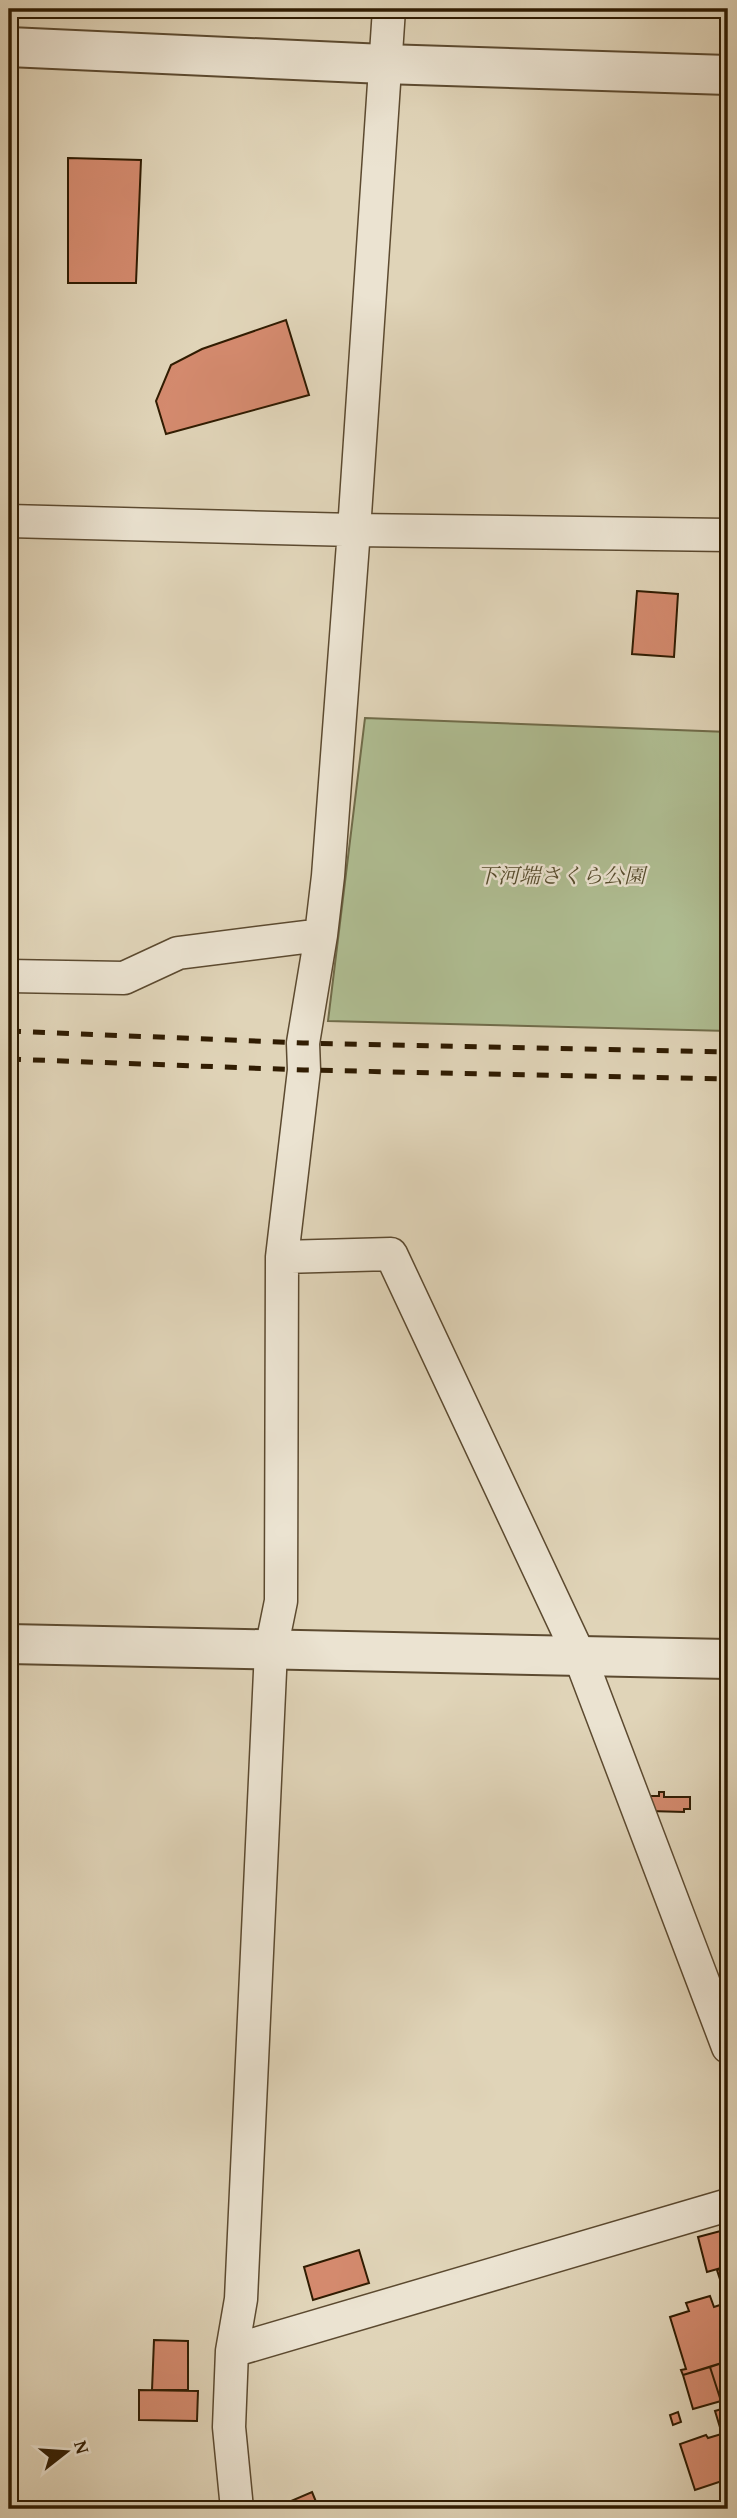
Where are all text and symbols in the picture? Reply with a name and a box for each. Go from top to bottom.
park label: 下河端さくら公園 [477,860,648,891]
north arrow [32,2416,102,2486]
text: N [67,2437,98,2457]

